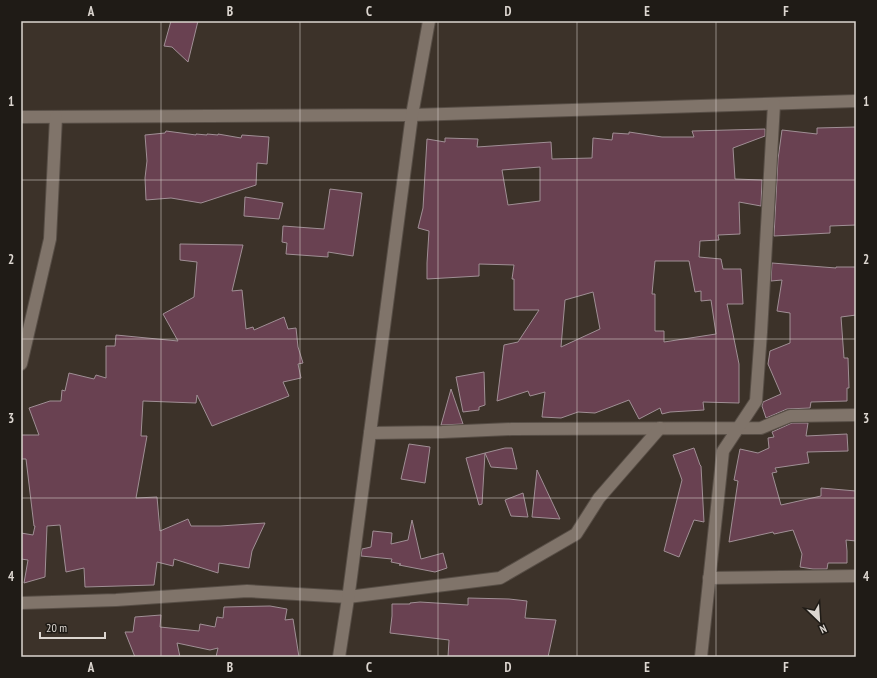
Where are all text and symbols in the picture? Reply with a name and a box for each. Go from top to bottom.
text: A [87,3,95,20]
text: B [227,3,233,20]
text: C [366,3,372,20]
text: D [505,3,512,20]
text: E [644,3,650,20]
text: F [783,3,789,20]
text: 1 [8,93,14,110]
text: 1 [863,93,869,110]
text: 2 [8,251,14,268]
text: 2 [863,251,869,268]
text: 3 [8,410,14,427]
text: 3 [863,410,869,427]
text: 4 [8,568,15,585]
text: 4 [863,568,870,585]
north arrow [799,600,839,640]
scale bar [40,614,105,640]
text: 20 m [46,620,67,635]
text: N [818,621,829,637]
text: A [87,659,95,676]
text: B [227,659,233,676]
text: C [366,659,372,676]
text: D [505,659,512,676]
text: E [644,659,650,676]
text: F [783,659,789,676]

